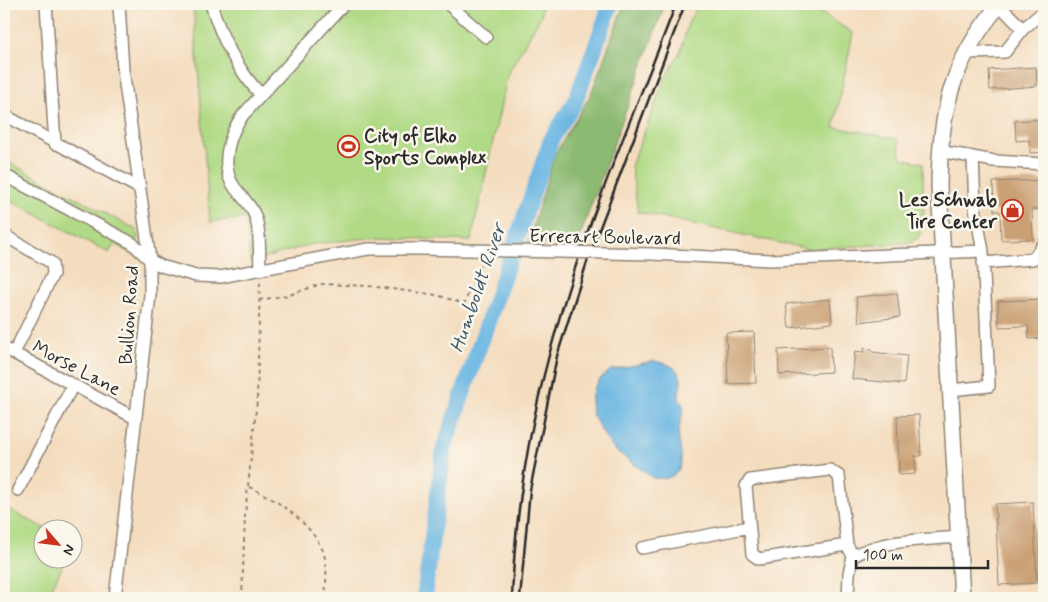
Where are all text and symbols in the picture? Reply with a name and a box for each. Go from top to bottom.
place label: City of Elko Sports Complex [364,124,487,171]
sports icon: City of Elko Sports Complex [336,134,360,158]
place label: Les Schwab Tire Center [899,188,998,235]
shop icon: Les Schwab Tire Center [1001,198,1025,222]
water label: Humboldt River [444,218,514,356]
street label: Errecart Boulevard [529,224,681,251]
street label: Bullion Road [114,265,145,365]
street label: Morse Lane [28,335,125,402]
north arrow [32,520,82,570]
scale bar [856,537,988,569]
text: N [58,541,79,558]
text: 100 m [863,546,903,566]

